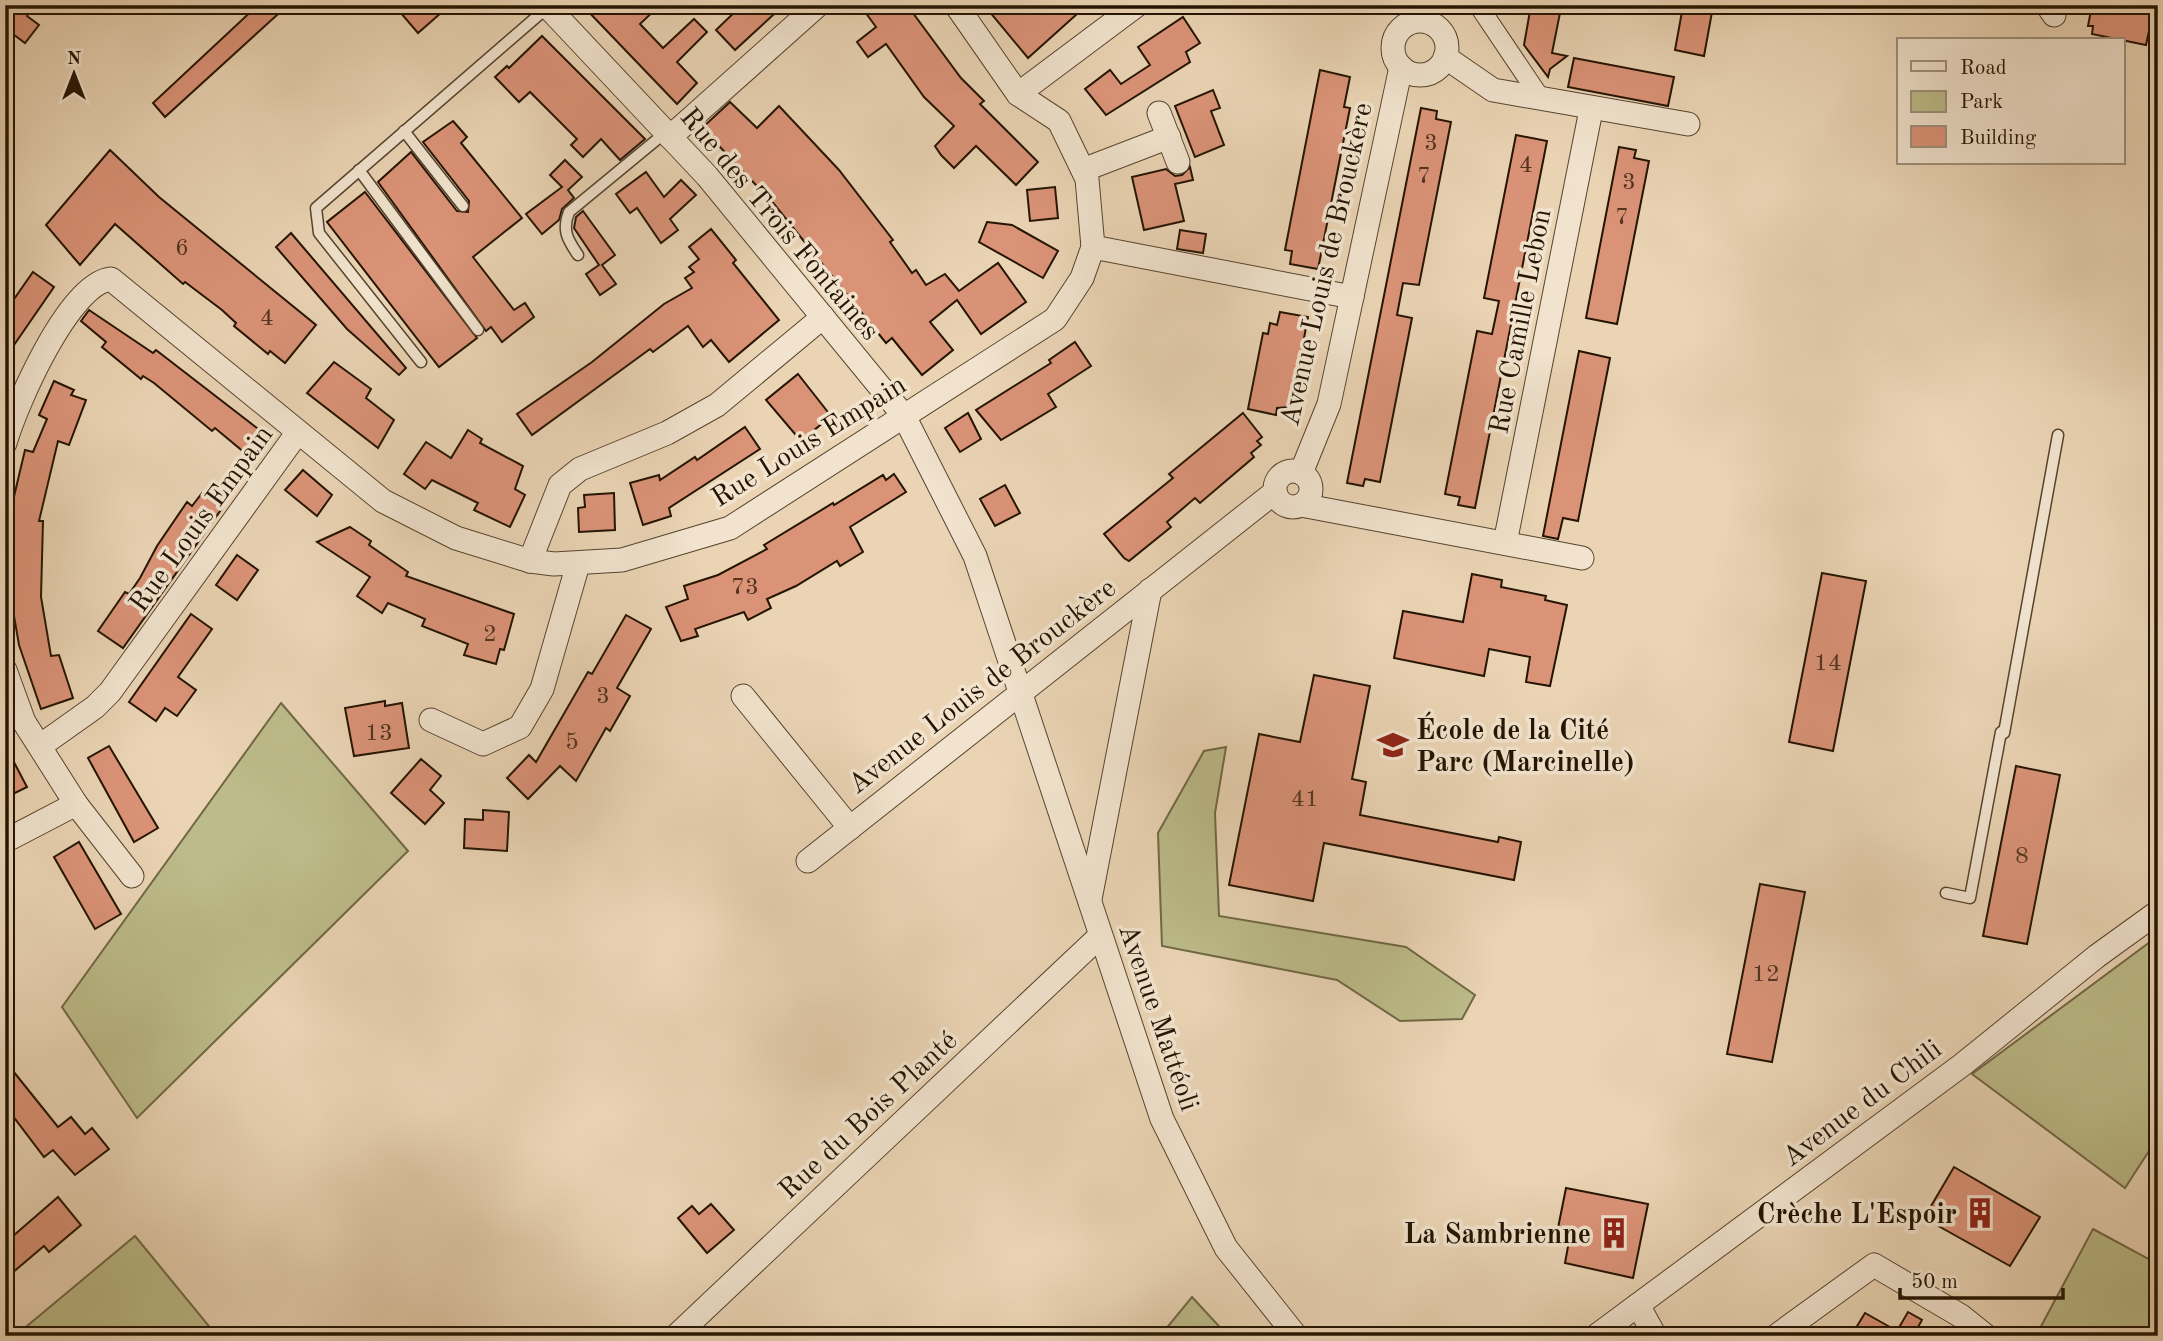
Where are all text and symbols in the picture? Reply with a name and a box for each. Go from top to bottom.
north arrow [38,38,108,108]
legend [1897,38,2124,164]
text: N [67,50,82,69]
text: Road [1960,58,2007,79]
text: Park [1960,92,2003,113]
street label: Avenue Louis de Brouckère [1277,100,1379,429]
street label: Rue des Trois Fontaines [674,104,884,346]
text: Building [1960,128,2037,149]
house number: 3 [1424,132,1438,156]
house number: 4 [1519,154,1533,178]
house number: 7 [1417,165,1431,189]
house number: 3 [1622,171,1636,195]
house number: 7 [1615,206,1629,230]
street label: Rue Camille Lebon [1486,207,1558,437]
house number: 6 [175,237,189,261]
house number: 4 [260,307,274,331]
street label: Rue Louis Empain [707,371,912,514]
street label: Rue Louis Empain [125,421,279,618]
street label: Avenue Louis de Brouckère [844,574,1122,800]
house number: 73 [731,576,759,600]
house number: 2 [483,623,497,647]
house number: 14 [1814,652,1842,676]
house number: 3 [596,685,610,709]
place label: École de la Cité Parc (Marcinelle) [1416,711,1634,778]
house number: 13 [365,722,393,746]
school or university icon: École de la Cité Parc (Marcinelle) [1376,728,1410,762]
house number: 5 [565,731,579,755]
house number: 41 [1291,788,1319,812]
house number: 8 [2015,845,2029,869]
street label: Avenue Mattéoli [1112,921,1202,1115]
house number: 12 [1752,963,1780,987]
street label: Rue du Bois Planté [775,1027,963,1206]
street label: Avenue du Chili [1778,1036,1947,1173]
building icon: Crèche L'Espoir [1963,1196,1997,1230]
place label: Crèche L'Espoir [1757,1202,1957,1230]
building icon: La Sambrienne [1597,1216,1631,1250]
place label: La Sambrienne [1403,1222,1591,1250]
scale bar [1900,1257,2063,1301]
text: 50 m [1911,1272,1958,1293]

